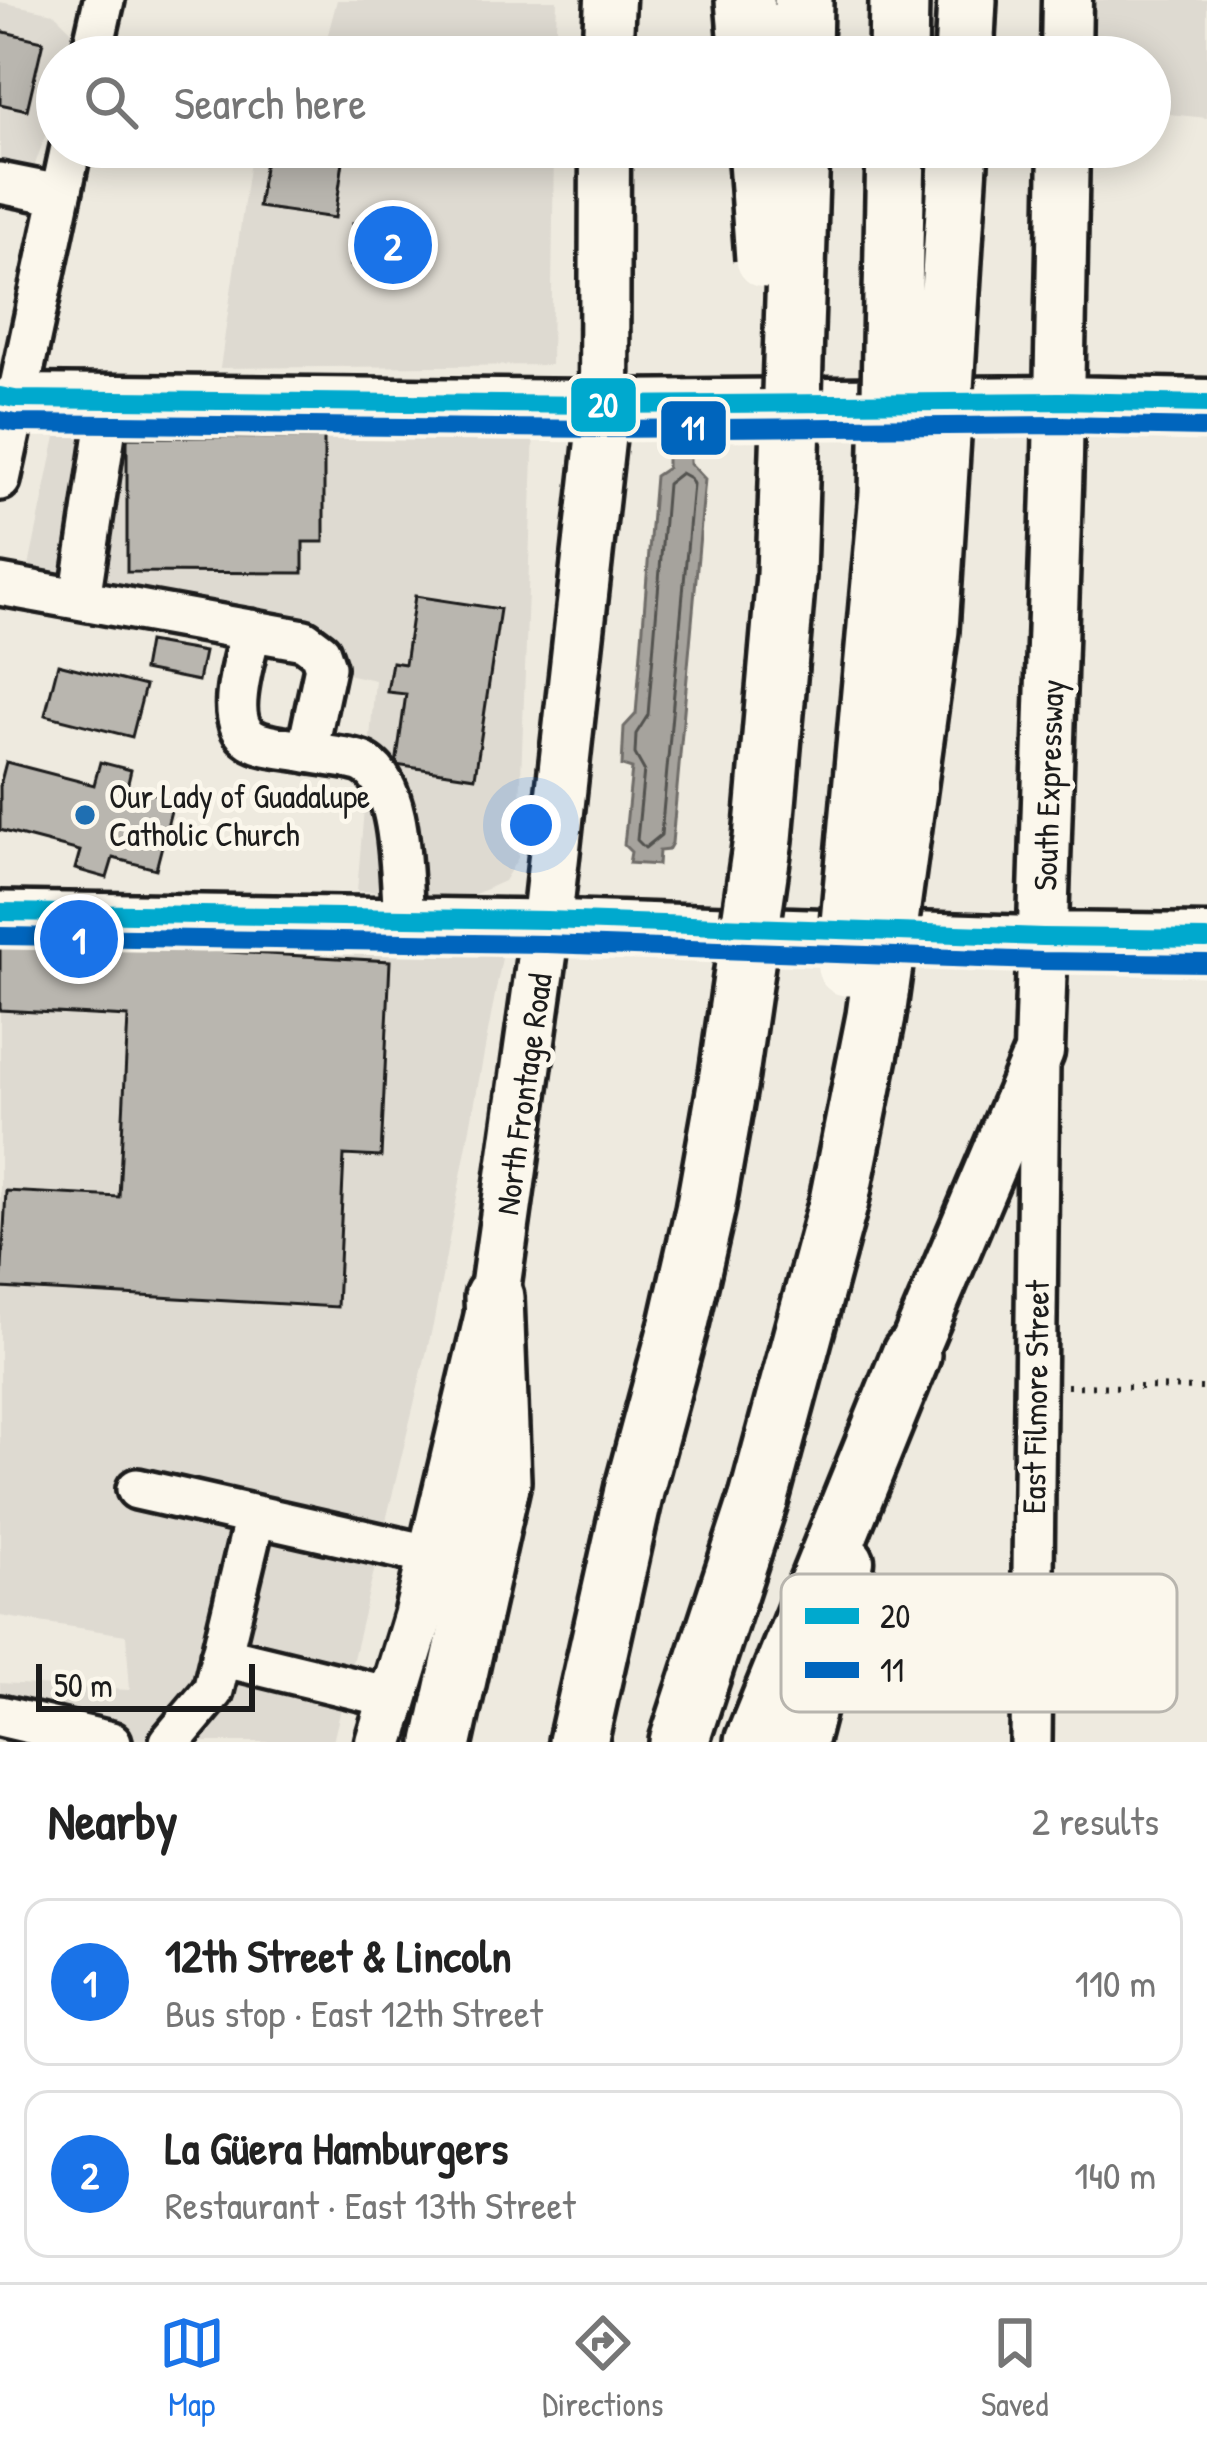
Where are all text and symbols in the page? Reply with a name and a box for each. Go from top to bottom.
search box [36,36,1171,168]
icon: search [78,69,144,135]
text: Search here [174,72,366,133]
pin: 2 [354,200,432,290]
line badge: 20 [569,376,638,434]
text: 20 [588,383,618,427]
line badge: 11 [659,399,728,457]
text: 11 [681,406,705,450]
street label: South Expressway [1022,679,1075,891]
place label: Our Lady of Guadalupe Catholic Church [109,774,370,856]
your location [501,795,561,855]
marker: Our Lady of Guadalupe Catholic Church [72,802,98,828]
pin: 1 [40,894,118,984]
street label: North Frontage Road [484,970,563,1218]
street label: East Filmore Street [1011,1279,1059,1514]
legend [781,1574,1177,1712]
text: 20 [880,1594,910,1638]
text: 11 [880,1648,904,1692]
scale bar [36,1658,255,1711]
text: 50 m [54,1663,113,1707]
text: Nearby [48,1786,178,1855]
text: 2 results [1032,1794,1159,1847]
text: 12th Street & Lincoln [165,1925,512,1986]
text: 1 [83,1956,97,2009]
text: 110 m [1075,1956,1156,2009]
text: Bus stop · East 12th Street [165,1986,543,2039]
text: La Güera Hamburgers [165,2117,508,2178]
text: 2 [81,2148,99,2201]
text: 140 m [1074,2148,1156,2201]
text: Restaurant · East 13th Street [165,2178,576,2231]
tab: Map [159,2310,225,2426]
tab: Directions [542,2310,664,2426]
tab: Saved [981,2310,1048,2426]

